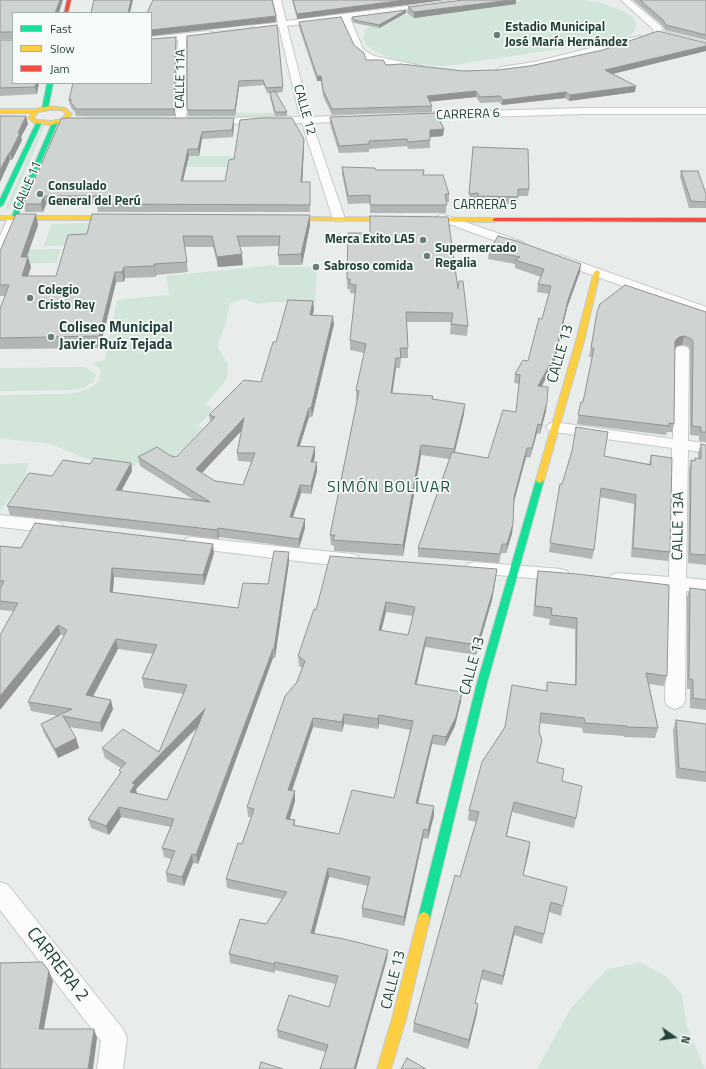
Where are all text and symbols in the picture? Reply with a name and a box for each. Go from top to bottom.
legend [12,12,152,84]
text: Fast [50,19,72,38]
place label: Estadio Municipal José María Hernández [505,20,628,51]
marker: Estadio Municipal José María Hernández [492,30,502,40]
text: Slow [50,39,75,58]
street label: CALLE 11A [173,49,189,109]
text: Jam [50,59,70,78]
street label: CALLE 12 [289,83,319,137]
street label: CARRERA 6 [436,106,500,124]
street label: CALLE 11 [11,159,45,213]
place label: Consulado General del Perú [48,179,141,210]
marker: Consulado General del Perú [35,189,45,199]
street label: CARRERA 5 [453,198,517,214]
place label: Merca Exito LA5 [325,232,415,248]
marker: Merca Exito LA5 [418,235,428,245]
place label: Supermercado Regalia [435,241,517,272]
marker: Supermercado Regalia [422,251,432,261]
place label: Sabroso comida [324,259,413,275]
marker: Sabroso comida [311,262,321,272]
place label: Colegio Cristo Rey [38,283,95,314]
marker: Colegio Cristo Rey [25,293,35,303]
place label: Coliseo Municipal Javier Ruíz Tejada [59,319,173,354]
street label: CALLE 13 [544,323,578,385]
marker: Coliseo Municipal Javier Ruíz Tejada [46,332,56,342]
district label: SIMÓN BOLÍVAR [327,478,451,498]
street label: CALLE 13A [669,491,689,561]
street label: CALLE 13 [457,635,489,697]
street label: CARRERA 2 [21,924,93,1006]
street label: CALLE 13 [378,949,410,1011]
north arrow [654,1017,694,1057]
text: N [677,1034,694,1045]

